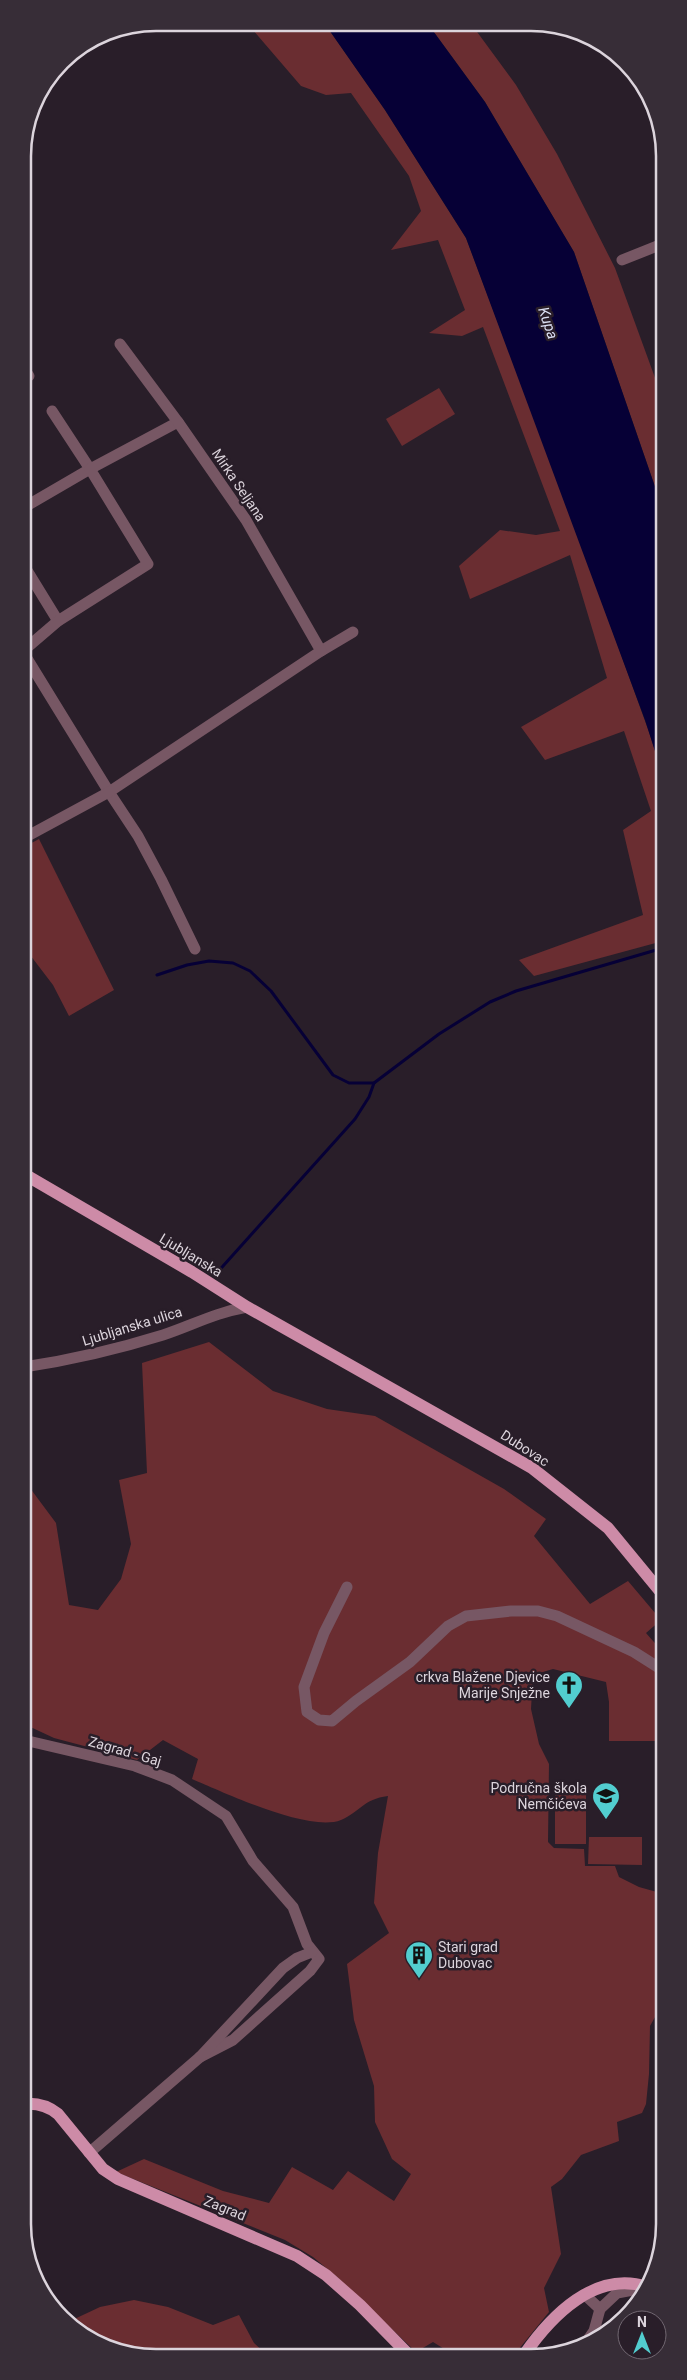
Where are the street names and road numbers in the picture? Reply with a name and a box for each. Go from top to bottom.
street label: Mirka Seljana [209,446,269,524]
street label: Ljubljanska [157,1230,225,1280]
street label: Ljubljanska ulica [80,1303,184,1349]
street label: Dubovac [498,1427,552,1469]
street label: Zagrad - Gaj [87,1733,163,1769]
street label: Zagrad [202,2192,248,2224]

